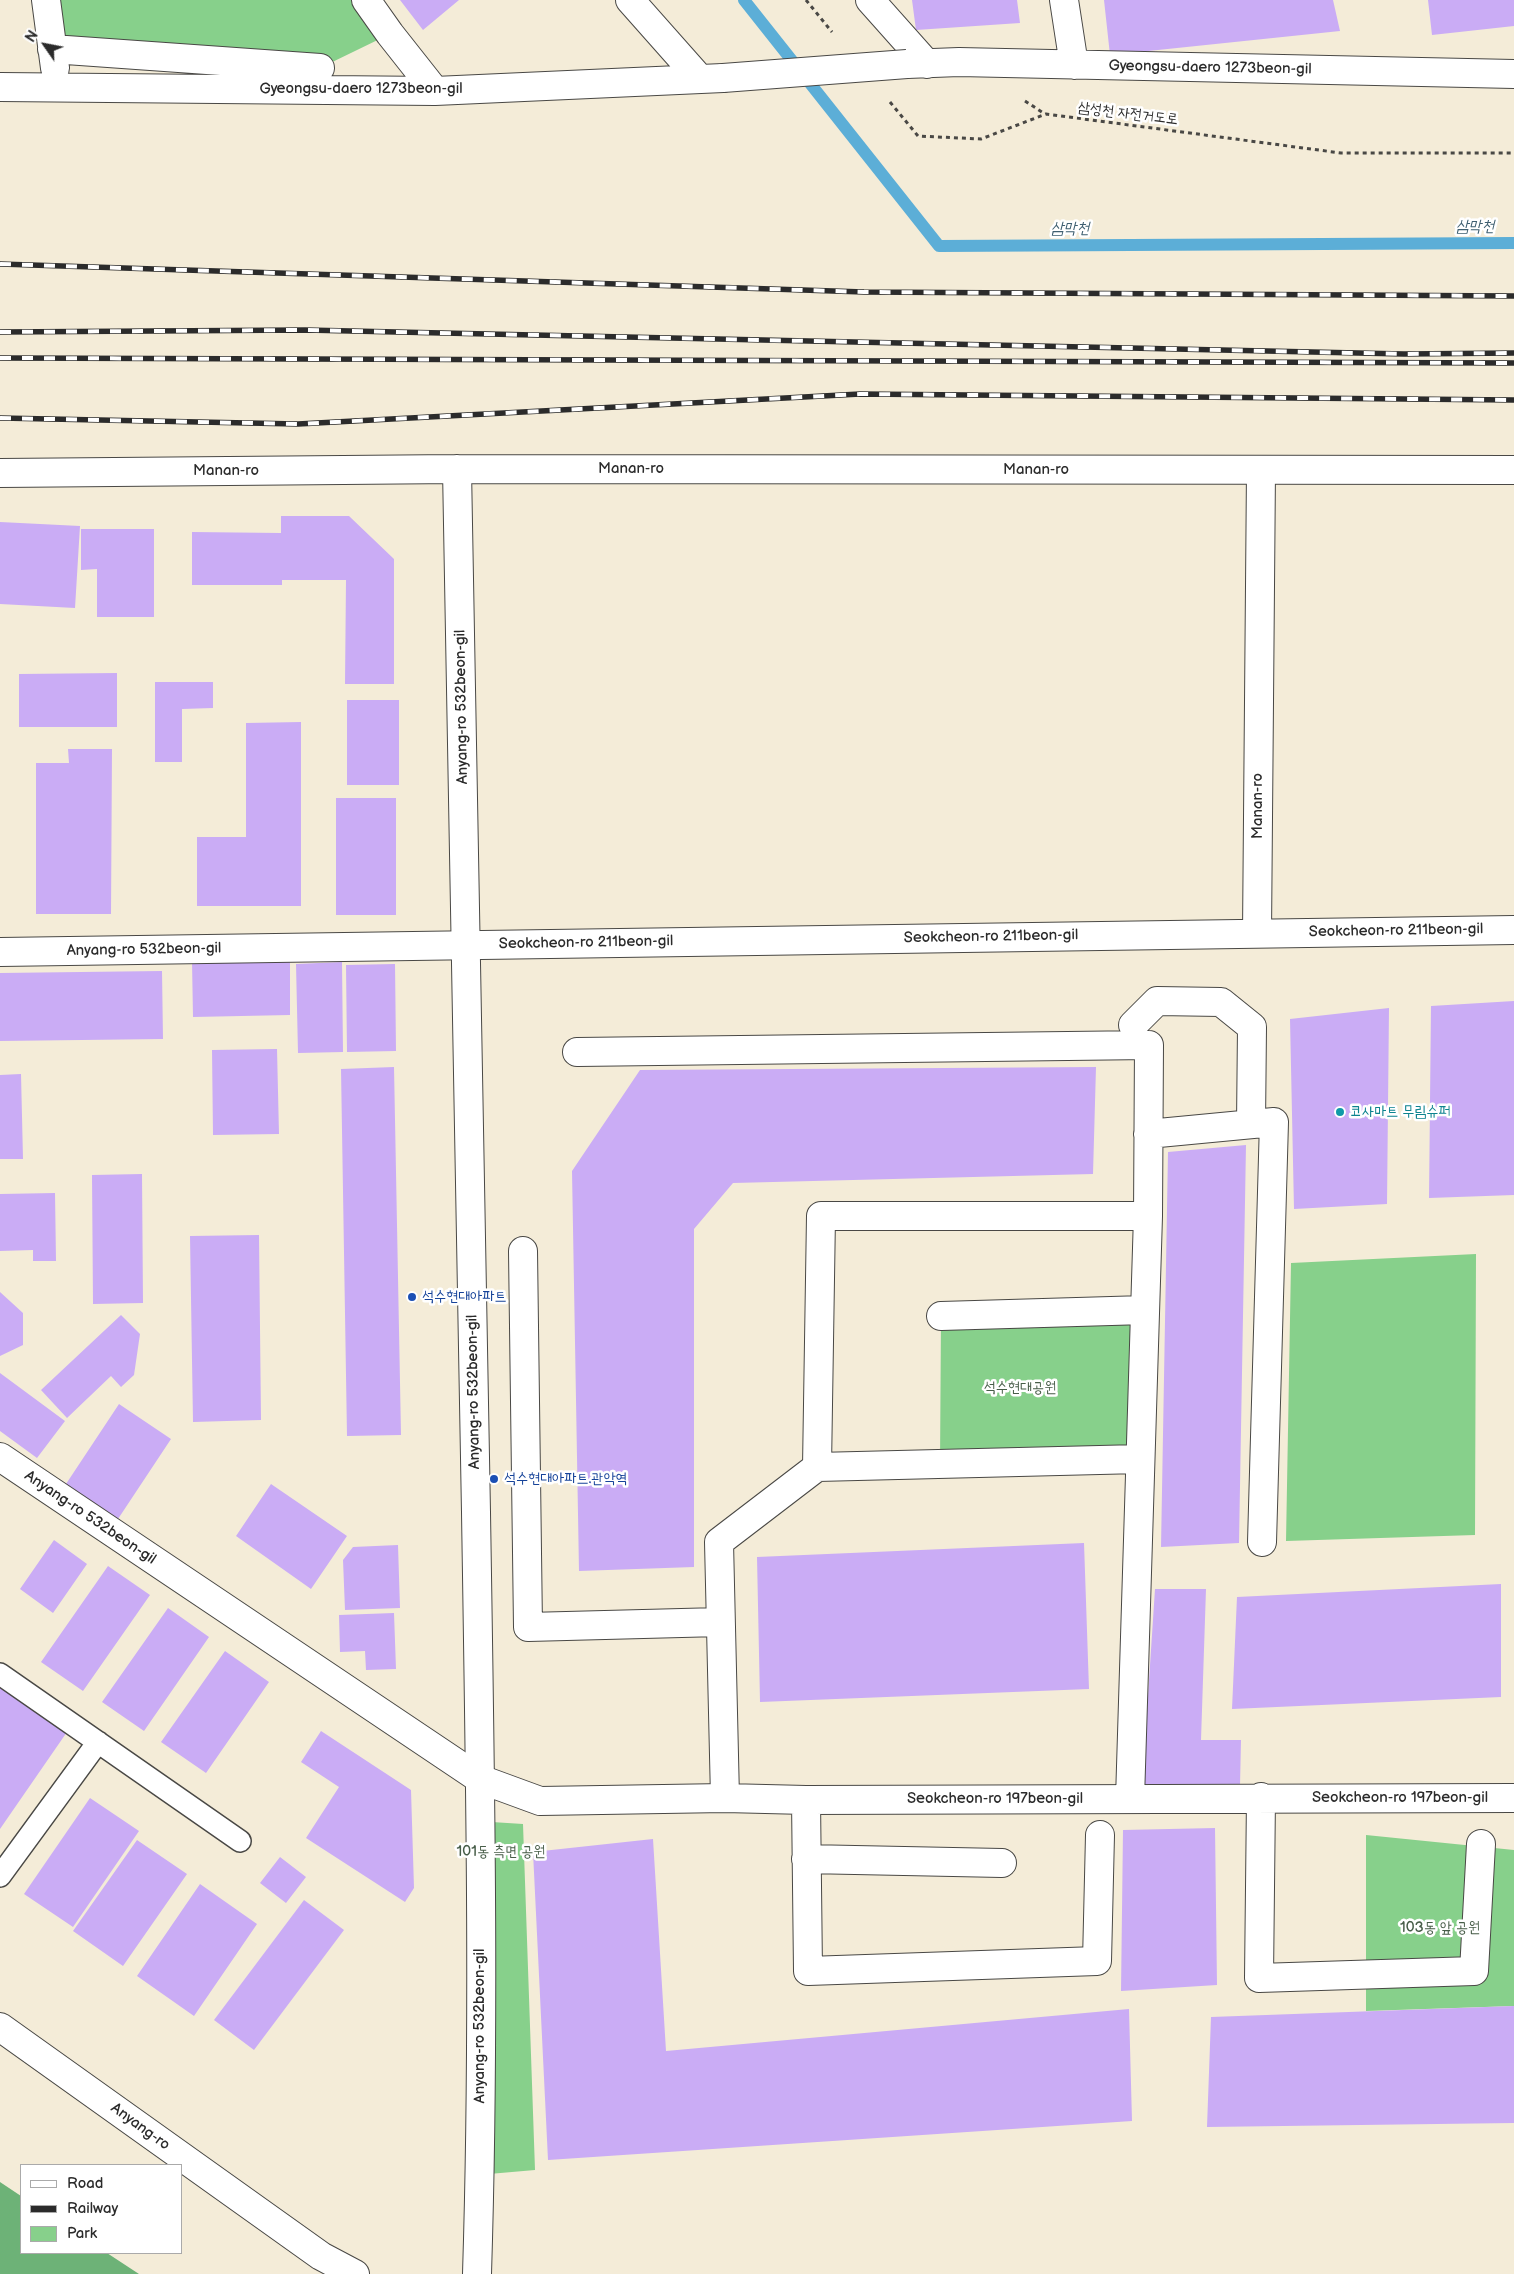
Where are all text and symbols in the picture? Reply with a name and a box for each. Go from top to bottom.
north arrow [20,20,70,70]
text: N [22,28,42,46]
street label: Gyeongsu-daero 1273beon-gil [1108,57,1312,79]
street label: Gyeongsu-daero 1273beon-gil [259,80,463,98]
street label: 삼성천 자전거도로 [1077,99,1179,129]
water label: 삼막천 [1456,217,1494,237]
water label: 삼막천 [1051,219,1089,239]
street label: Manan-ro [598,460,664,478]
street label: Manan-ro [1003,461,1069,479]
street label: Manan-ro [193,462,259,480]
street label: Anyang-ro 532beon-gil [452,629,472,785]
street label: Manan-ro [1249,773,1267,839]
street label: Seokcheon-ro 211beon-gil [1309,920,1483,942]
street label: Seokcheon-ro 211beon-gil [904,926,1078,948]
street label: Seokcheon-ro 211beon-gil [499,932,673,954]
street label: Anyang-ro 532beon-gil [66,940,222,960]
place label: 코사마트 무림슈퍼 [1350,1103,1451,1121]
marker: 코사마트 무림슈퍼 [1334,1106,1346,1118]
place label: 석수현대아파트 [422,1288,506,1306]
marker: 석수현대아파트 [406,1291,418,1303]
street label: Anyang-ro 532beon-gil [464,1314,484,1470]
park label: 석수현대공원 [984,1379,1056,1397]
street label: Anyang-ro 532beon-gil [21,1467,159,1569]
place label: 석수현대아파트.관악역 [504,1470,628,1488]
marker: 석수현대아파트.관악역 [488,1473,500,1485]
street label: Seokcheon-ro 197beon-gil [1312,1789,1488,1807]
street label: Seokcheon-ro 197beon-gil [907,1790,1083,1808]
park label: 101동 측면 공원 [457,1843,545,1861]
park label: 103동 앞 공원 [1400,1919,1480,1937]
street label: Anyang-ro 532beon-gil [471,1949,489,2103]
street label: Anyang-ro [107,2100,173,2154]
legend [20,2164,182,2254]
text: Road [67,2174,103,2193]
text: Railway [67,2199,118,2218]
text: Park [67,2224,97,2243]

